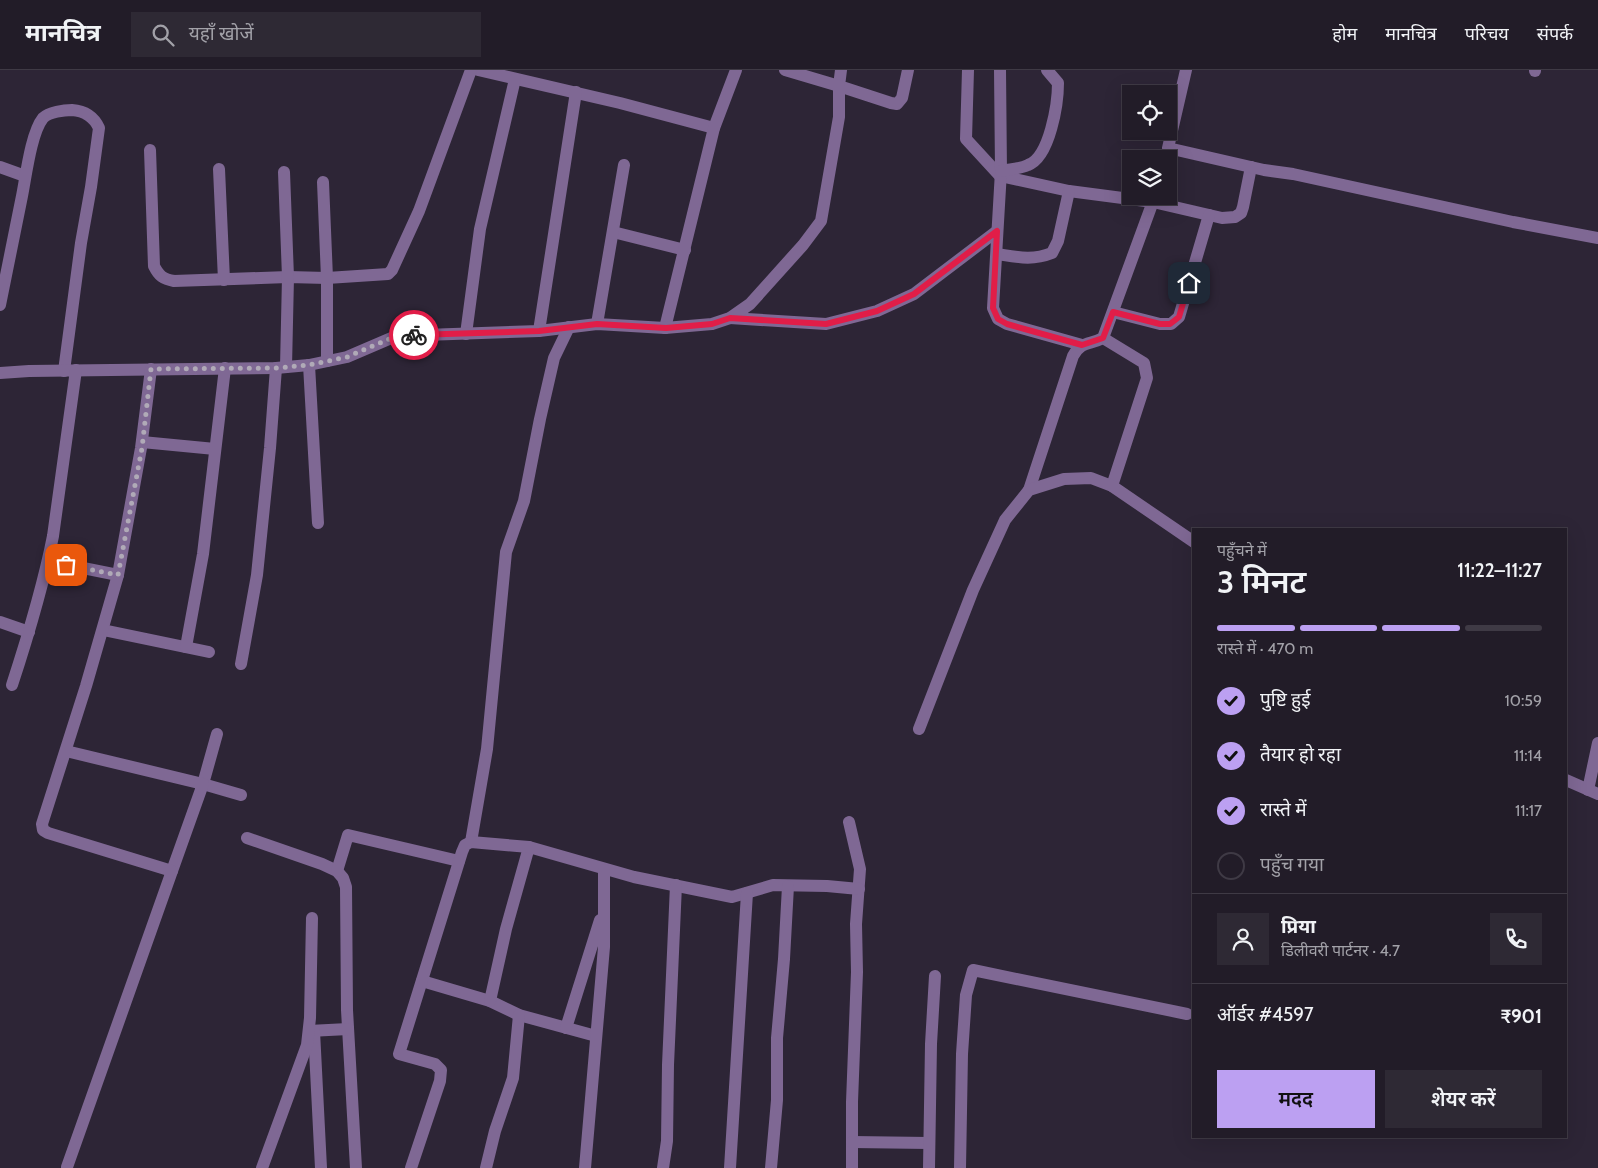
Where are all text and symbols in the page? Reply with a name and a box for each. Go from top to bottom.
search box [131,12,481,57]
text: मानचित्र [25,18,101,47]
icon: search [149,21,177,49]
text: यहाँ खोजें [189,22,254,45]
text: होम [1332,23,1357,45]
text: मानचित्र [1385,23,1437,45]
text: परिचय [1465,23,1509,45]
text: संपर्क [1537,23,1573,45]
map controls [1122,85,1177,205]
button: locate [1122,85,1177,140]
button: layers [1122,150,1177,205]
pin [1168,262,1210,304]
icon: home [1175,269,1203,297]
courier [389,310,439,360]
icon: bike [400,321,428,349]
text: पहुँचने में [1217,541,1267,560]
pin [45,544,87,586]
icon: bag [52,551,80,579]
text: 11:22–11:27 [1457,559,1542,582]
text: 3 मिनट [1217,562,1306,601]
text: रास्ते में · 470 m [1217,639,1313,658]
icon: check [1217,687,1245,715]
text: पुष्टि हुई [1260,688,1311,711]
text: 10:59 [1505,691,1542,710]
icon: check [1217,742,1245,770]
text: तैयार हो रहा [1260,743,1341,766]
text: 11:14 [1514,746,1542,765]
icon: check [1217,797,1245,825]
text: रास्ते में [1260,798,1307,821]
text: 11:17 [1515,801,1542,820]
text: पहुँच गया [1260,853,1324,876]
button: person [1217,913,1269,965]
button: phone [1490,913,1542,965]
text: प्रिया [1281,915,1316,938]
text: डिलीवरी पार्टनर · 4.7 [1281,941,1400,960]
text: ऑर्डर #4597 [1217,1003,1314,1026]
text: ₹901 [1501,1005,1542,1028]
button: मदद [1217,1070,1375,1128]
button: शेयर करें [1385,1070,1542,1128]

